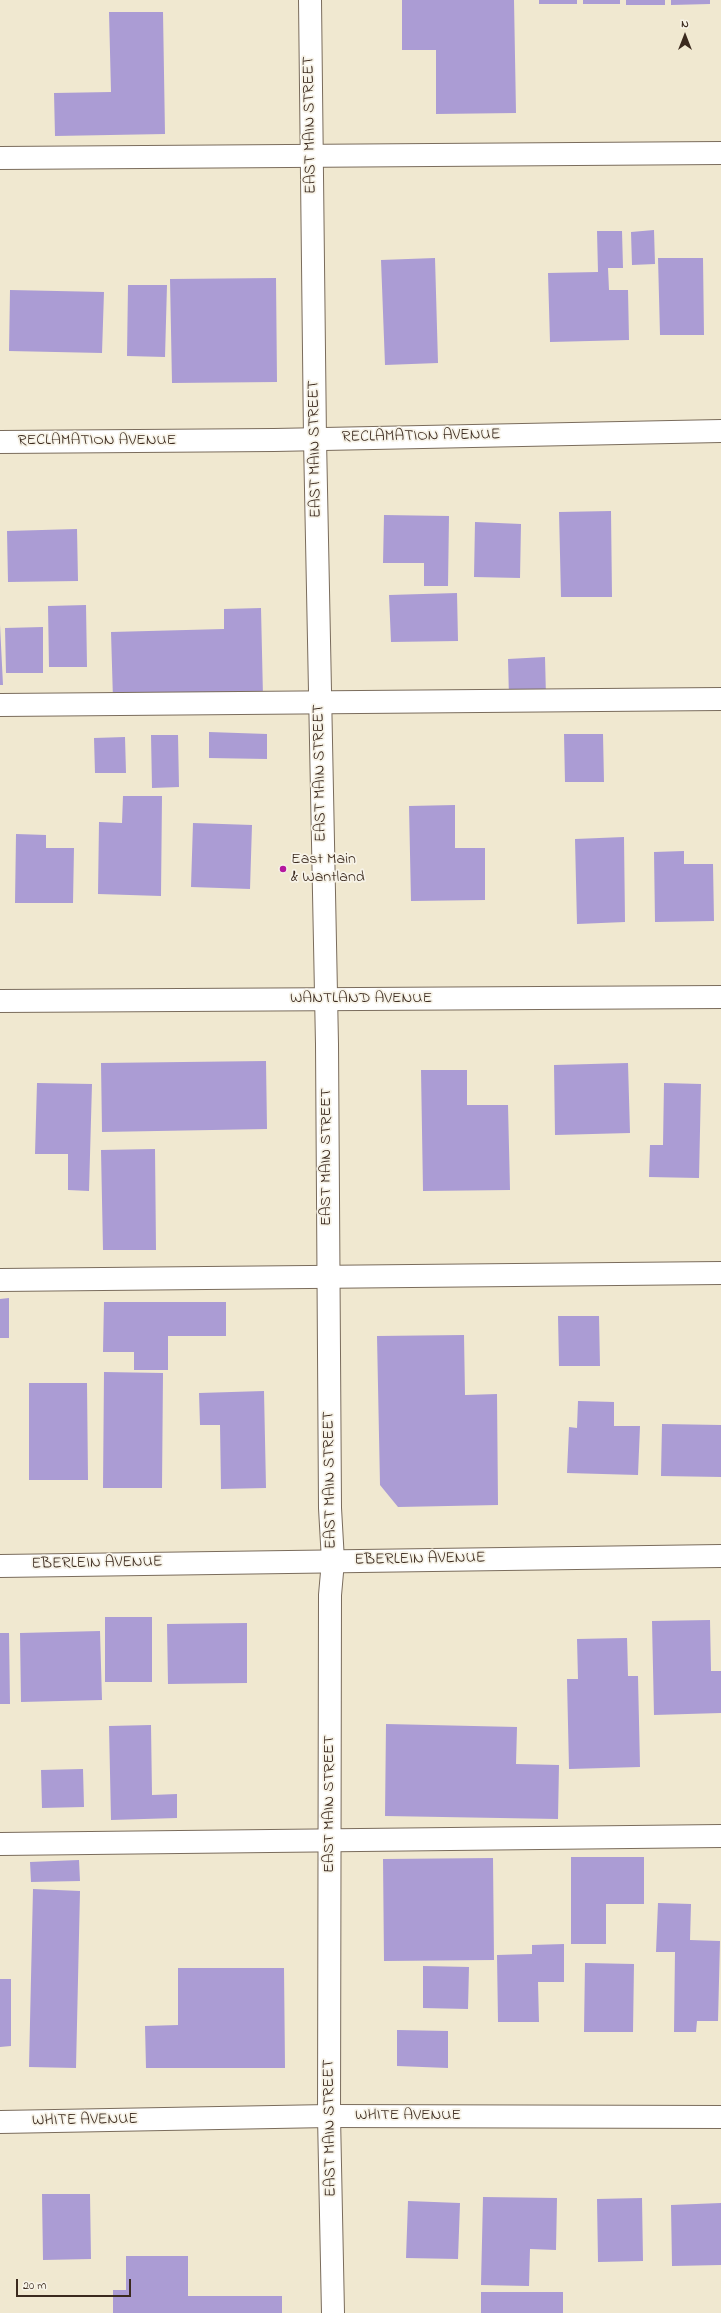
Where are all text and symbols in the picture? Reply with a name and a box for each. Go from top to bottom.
north arrow [665,16,705,56]
text: N [681,16,689,32]
street label: EAST MAIN STREET [300,56,322,194]
street label: EAST MAIN STREET [305,380,327,518]
street label: RECLAMATION AVENUE [342,426,500,448]
street label: RECLAMATION AVENUE [18,431,176,451]
street label: EAST MAIN STREET [310,704,332,842]
place label: East Main & Wantland [291,850,365,888]
marker: East Main & Wantland [278,864,288,874]
street label: WANTLAND AVENUE [290,989,432,1009]
street label: EAST MAIN STREET [317,1088,337,1226]
street label: EAST MAIN STREET [320,1411,342,1549]
street label: EBERLEIN AVENUE [354,1549,486,1571]
street label: EBERLEIN AVENUE [31,1553,163,1575]
street label: EAST MAIN STREET [320,1735,340,1873]
street label: EAST MAIN STREET [320,2059,342,2197]
street label: WHITE AVENUE [355,2106,461,2126]
street label: WHITE AVENUE [32,2110,138,2132]
scale bar [18,2271,133,2297]
text: 20 m [23,2277,46,2295]

